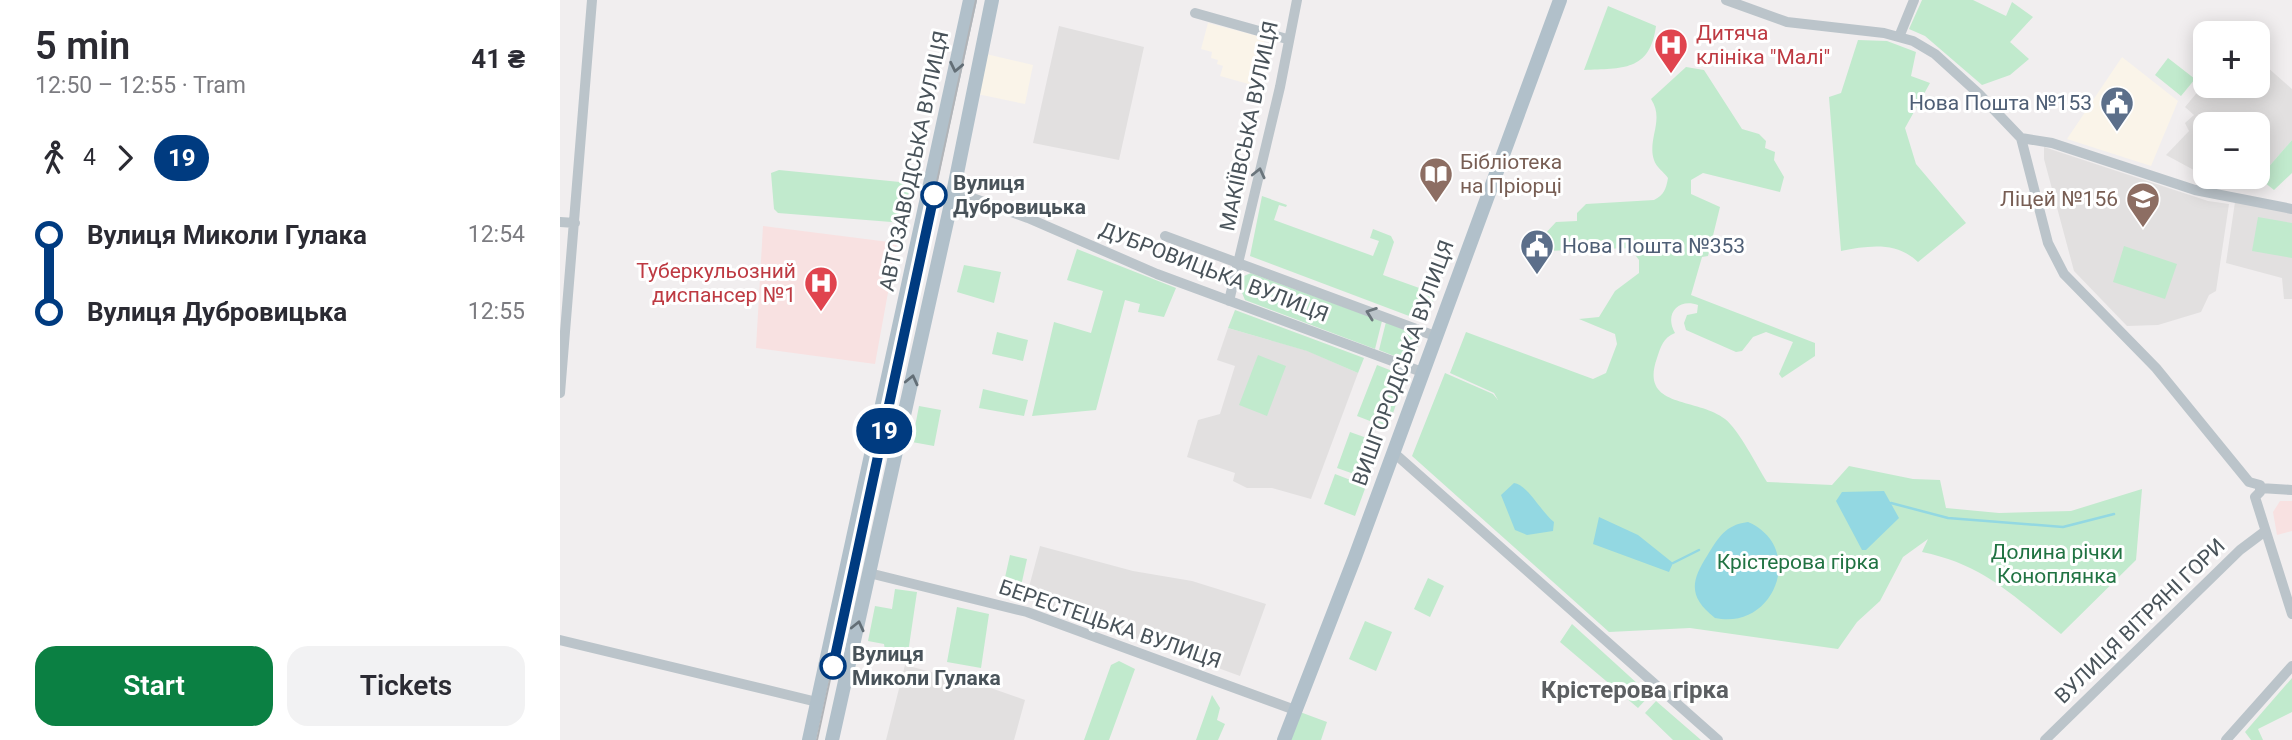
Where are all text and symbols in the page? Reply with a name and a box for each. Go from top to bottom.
street label: МАКІЇВСЬКА ВУЛИЦЯ [1215,19,1283,233]
place label: Дитяча клініка "Малі" [1696,21,1830,69]
map controls [2193,21,2270,189]
button: + [2193,21,2270,98]
text: 5 min [35,24,130,68]
hospital icon: Дитяча клініка "Малі" [1652,26,1690,75]
street label: АВТОЗАВОДСЬКА ВУЛИЦЯ [875,29,953,293]
text: 41 ₴ [471,44,525,74]
one-way arrow [949,61,964,73]
text: 12:50 – 12:55 · Tram [35,72,246,99]
public building icon: Нова Пошта №153 [2098,84,2136,133]
place label: Нова Пошта №153 [1909,91,2092,115]
button: − [2193,112,2270,189]
icon: walk [35,139,73,177]
icon: forward [106,139,144,177]
text: 4 [83,144,96,171]
text: 19 [168,144,195,172]
place label: Бібліотека на Пріорці [1460,150,1562,198]
library icon: Бібліотека на Пріорці [1417,155,1455,204]
one-way arrow [1251,167,1266,179]
place label: Вулиця Дубровицька [953,171,1086,219]
school or university icon: Ліцей №156 [2124,180,2162,229]
marker: Вулиця Дубровицька [921,182,947,208]
place label: Ліцей №156 [2000,187,2118,211]
street label: ДУБРОВИЦЬКА ВУЛИЦЯ [1096,217,1332,327]
text: Вулиця Миколи Гулака [87,220,367,250]
text: 12:54 [468,221,525,248]
public building icon: Нова Пошта №353 [1518,227,1556,276]
place label: Нова Пошта №353 [1562,234,1745,258]
street label: ВИШГОРОДСЬКА ВУЛИЦЯ [1347,237,1459,489]
place label: Туберкульозний диспансер №1 [636,259,796,307]
hospital icon: Туберкульозний диспансер №1 [802,264,840,313]
text: Вулиця Дубровицька [87,297,347,327]
text: 12:55 [468,298,525,325]
one-way arrow [1366,307,1378,321]
one-way arrow [904,374,919,386]
line badge: 19 [852,408,916,454]
text: 19 [870,417,898,445]
street label: ВУЛИЦЯ ВІТРЯНІ ГОРИ [2050,534,2230,708]
park label: Долина річки Коноплянка [1991,540,2123,588]
park label: Крістерова гірка [1717,550,1879,574]
street label: БЕРЕСТЕЦЬКА ВУЛИЦЯ [996,575,1224,673]
one-way arrow [849,620,864,632]
place label: Вулиця Миколи Гулака [852,642,1001,690]
button: Start [35,646,273,726]
button: Tickets [287,646,525,726]
marker: Вулиця Миколи Гулака [820,653,846,679]
district label: Крістерова гірка [1541,676,1729,704]

